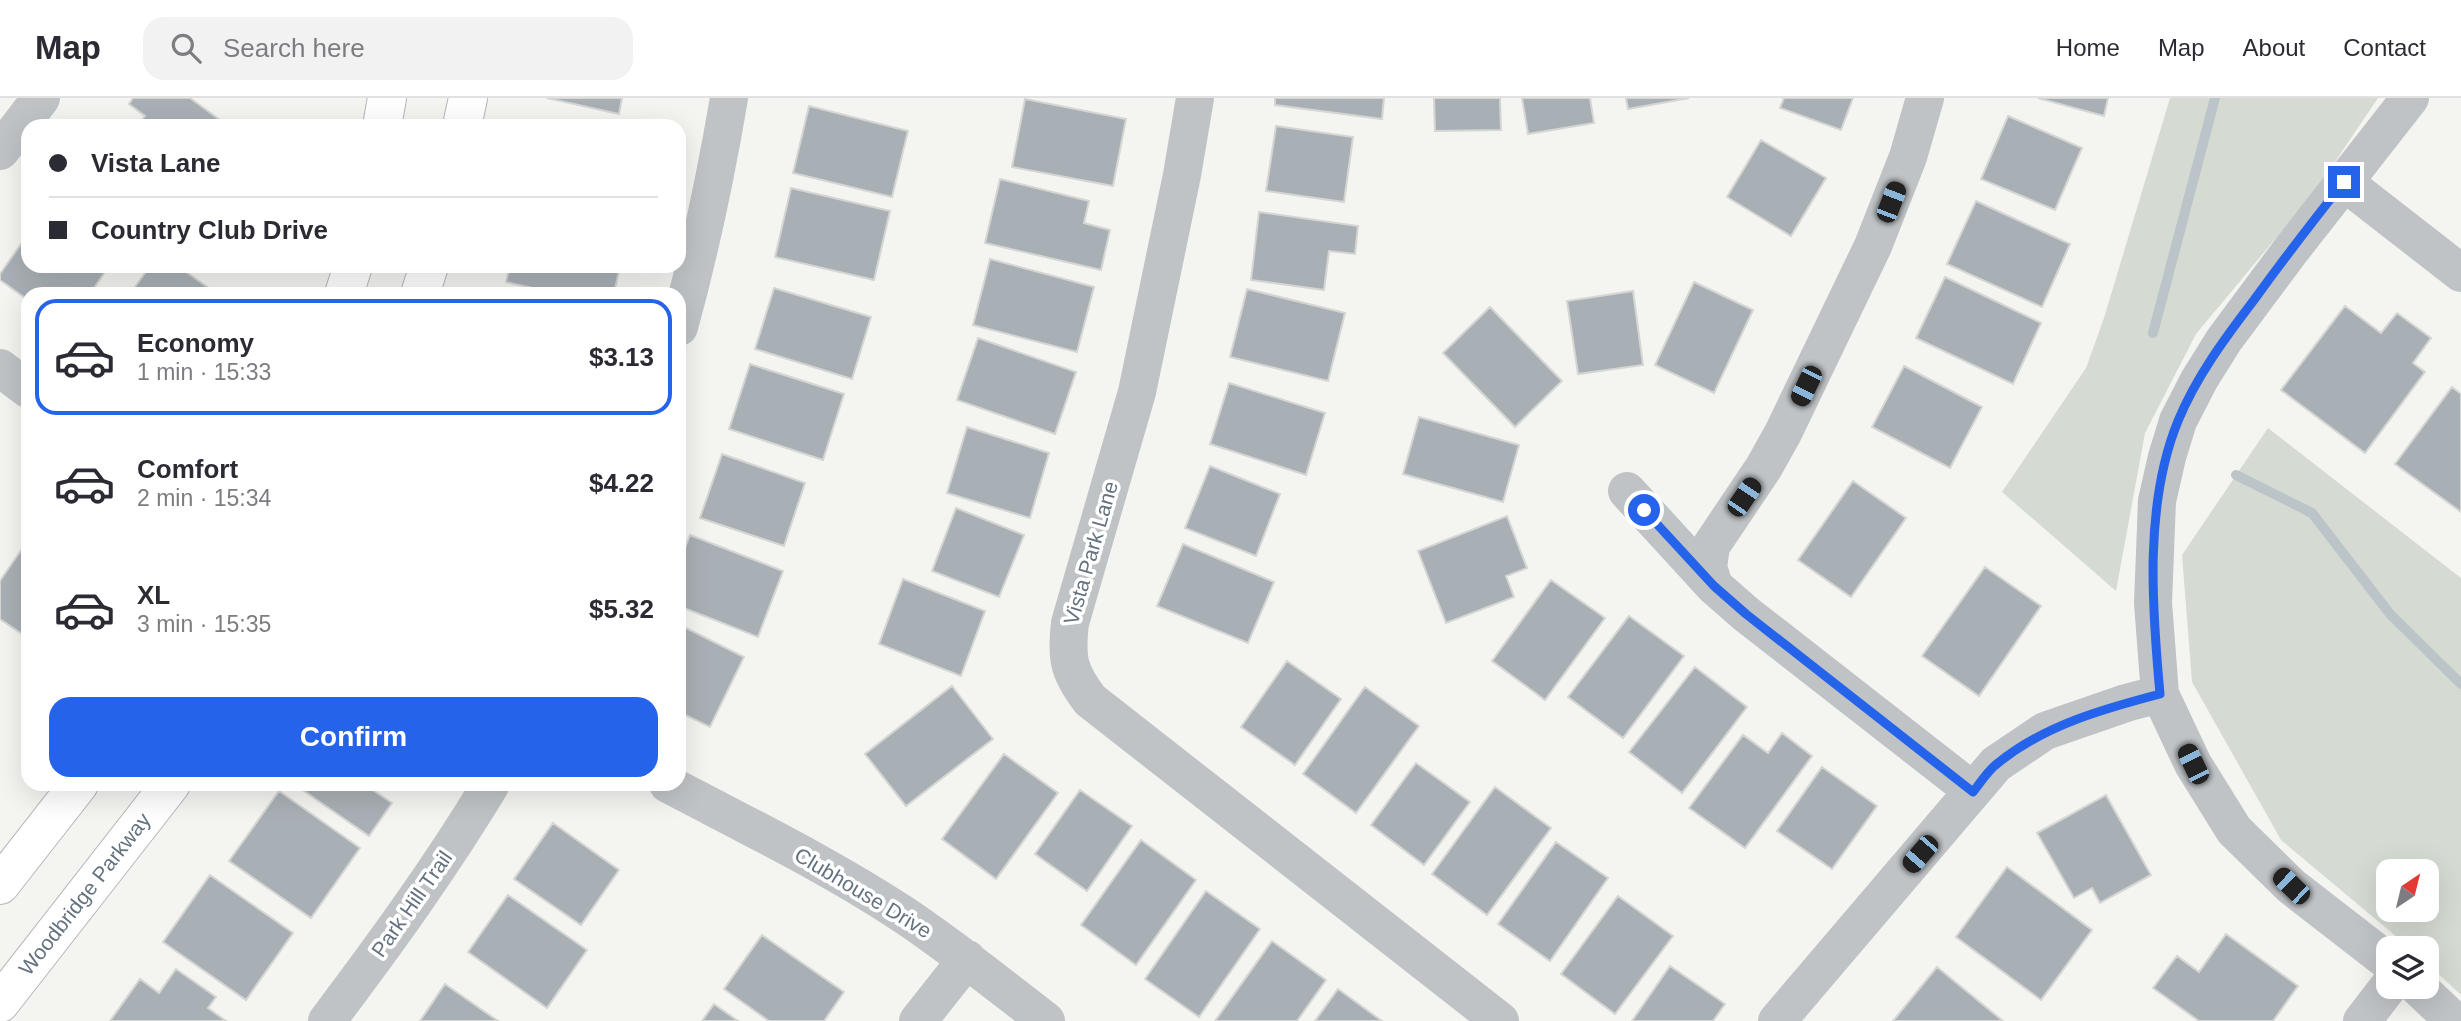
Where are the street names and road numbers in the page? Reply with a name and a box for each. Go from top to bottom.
street label: Vista Park Lane [1059,479,1122,627]
street label: Woodbridge Parkway [14,808,155,980]
street label: Clubhouse Drive [791,843,936,942]
street label: Park Hill Trail [367,846,456,961]

